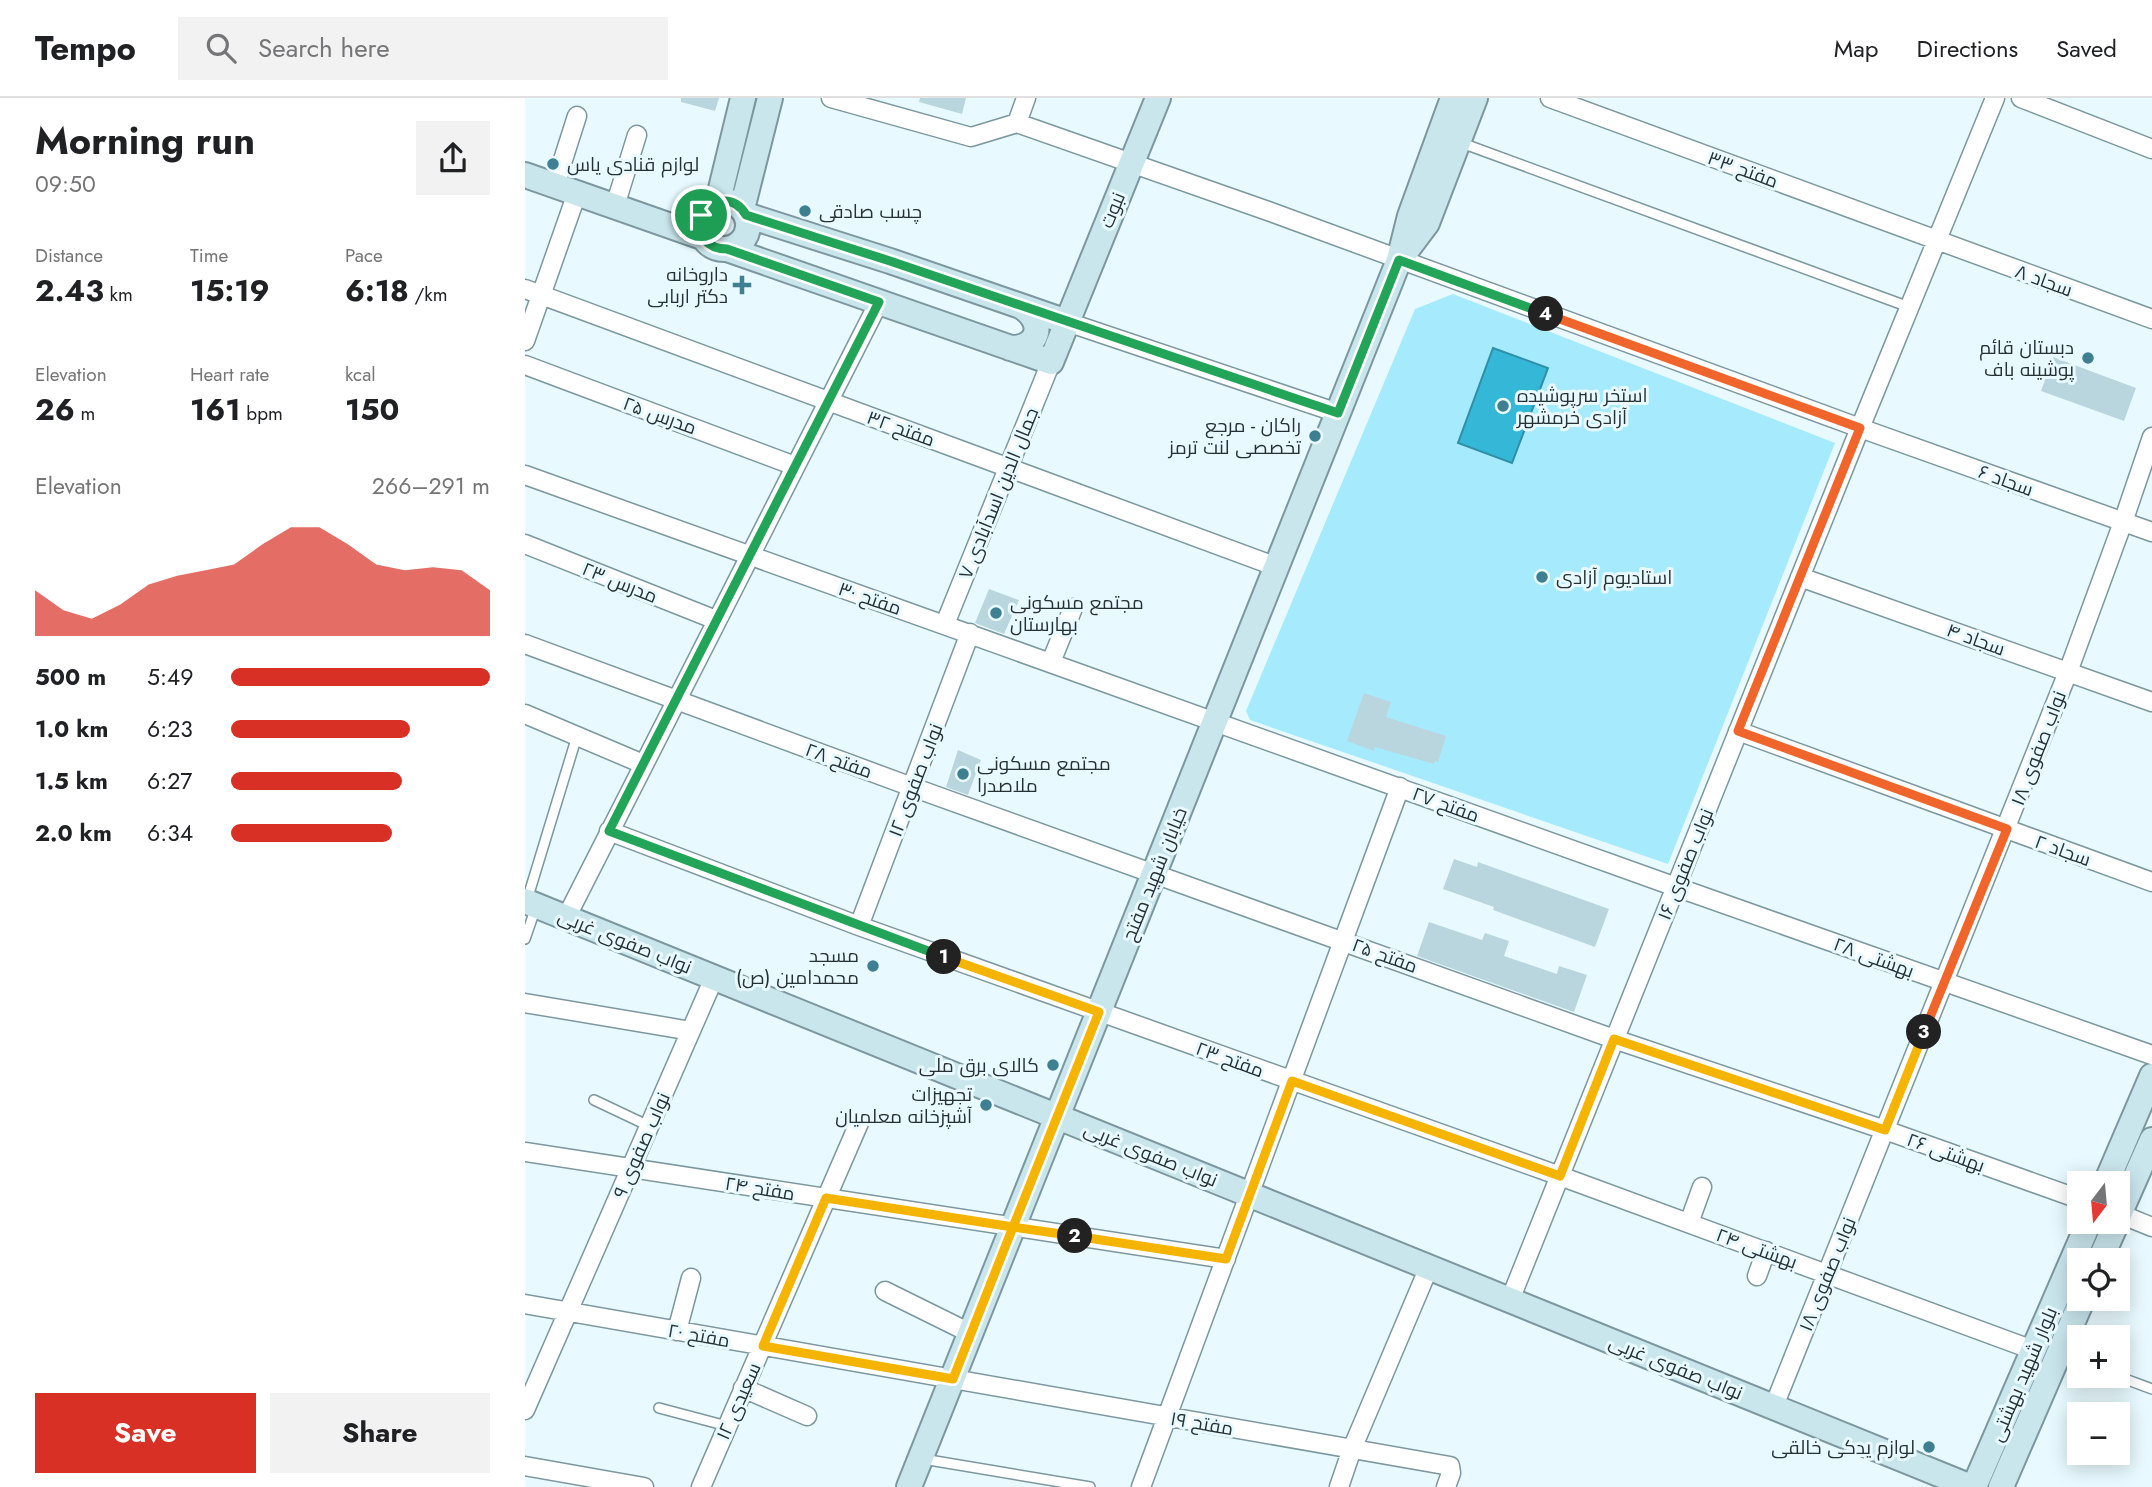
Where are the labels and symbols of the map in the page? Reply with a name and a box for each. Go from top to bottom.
street label: مفتح ۳۳ [1704,144,1782,195]
place label: لوازم قنادی یاس [567,151,699,178]
marker: لوازم قنادی یاس [545,156,561,172]
pin [671,185,731,245]
street label: نبوت [1093,188,1132,232]
place label: چسب صادقی [819,198,922,225]
marker: چسب صادقی [797,203,813,219]
street label: سجاد ۸ [2011,258,2076,303]
place label: داروخانه دکتر اربابی [647,261,728,310]
marker: داروخانه دکتر اربابی [734,277,750,293]
pin: 4 [1529,296,1563,332]
place label: دبستان قائم پوشینه باف [1979,334,2074,383]
marker: دبستان قائم پوشینه باف [2080,350,2096,366]
place label: استخر سرپوشیده آزادی خرمشهر [1516,382,1648,431]
street label: مدرس ۲۵ [619,390,700,441]
marker: استخر سرپوشیده آزادی خرمشهر [1495,398,1511,414]
street label: مفتح ۳۲ [863,404,939,453]
street label: جمال الدین اسدآبادی ۷ [952,404,1045,583]
place label: راکان - مرجع تخصصی لنت ترمز [1168,412,1301,461]
marker: راکان - مرجع تخصصی لنت ترمز [1307,428,1323,444]
street label: سجاد ۶ [1975,458,2037,503]
street label: مدرس ۲۳ [578,555,661,610]
place label: استادیوم آزادی [1556,564,1672,591]
marker: استادیوم آزادی [1534,569,1550,585]
street label: مفتح ۳۰ [835,575,905,622]
place label: مجتمع مسکونی بهارستان [1010,589,1144,638]
marker: مجتمع مسکونی بهارستان [988,605,1004,621]
street label: سجاد ۴ [1943,616,2009,662]
street label: نواب صفوی ۱۸ [2004,687,2073,810]
street label: نواب صفوی ۱۲ [882,720,949,841]
street label: مفتح ۲۸ [802,736,876,785]
place label: مجتمع مسکونی ملاصدرا [977,750,1111,799]
marker: مجتمع مسکونی ملاصدرا [955,766,971,782]
street label: مفتح ۲۷ [1409,780,1483,829]
street label: خیابان شهید مفتح [1115,803,1194,945]
street label: نواب صفوی ۱۶ [1651,804,1720,924]
street label: سجاد ۲ [2031,828,2095,873]
street label: نواب صفوی غربی [554,902,696,981]
street label: بهشتی ۲۸ [1830,930,1918,985]
street label: مفتح ۲۵ [1348,931,1421,980]
pin: 1 [927,940,961,974]
place label: مسجد محمدامین (ص) [736,942,859,991]
marker: مسجد محمدامین (ص) [865,958,881,974]
pin: 3 [1907,1014,1941,1049]
street label: مفتح ۲۳ [1192,1035,1268,1084]
place label: کالای برق ملی [919,1052,1039,1079]
marker: کالای برق ملی [1045,1057,1061,1073]
place label: تجهيزات آشپزخانه معلمیان [835,1081,972,1130]
street label: نواب صفوی ۹ [606,1088,677,1202]
marker: تجهيزات آشپزخانه معلمیان [978,1097,994,1113]
street label: نواب صفوی غربی [1080,1115,1222,1194]
street label: بهشتی ۲۶ [1903,1126,1989,1179]
street label: مفتح ۲۴ [723,1170,797,1207]
north arrow [2067,1171,2130,1234]
street label: نواب صفوی ۱۸ [1792,1213,1863,1335]
pin: 2 [1057,1218,1093,1254]
street label: بهشتی ۲۴ [1712,1221,1801,1276]
street label: بلوار شهید بهشتی [1983,1303,2064,1446]
street label: مفتح ۲۰ [666,1317,732,1354]
street label: نواب صفوی غربی [1605,1328,1747,1407]
street label: سعیدی ۱۲ [709,1358,768,1444]
street label: مفتح ۱۹ [1168,1405,1235,1442]
place label: لوازم یدکی خالقی [1771,1434,1915,1461]
marker: لوازم یدکی خالقی [1921,1439,1937,1455]

